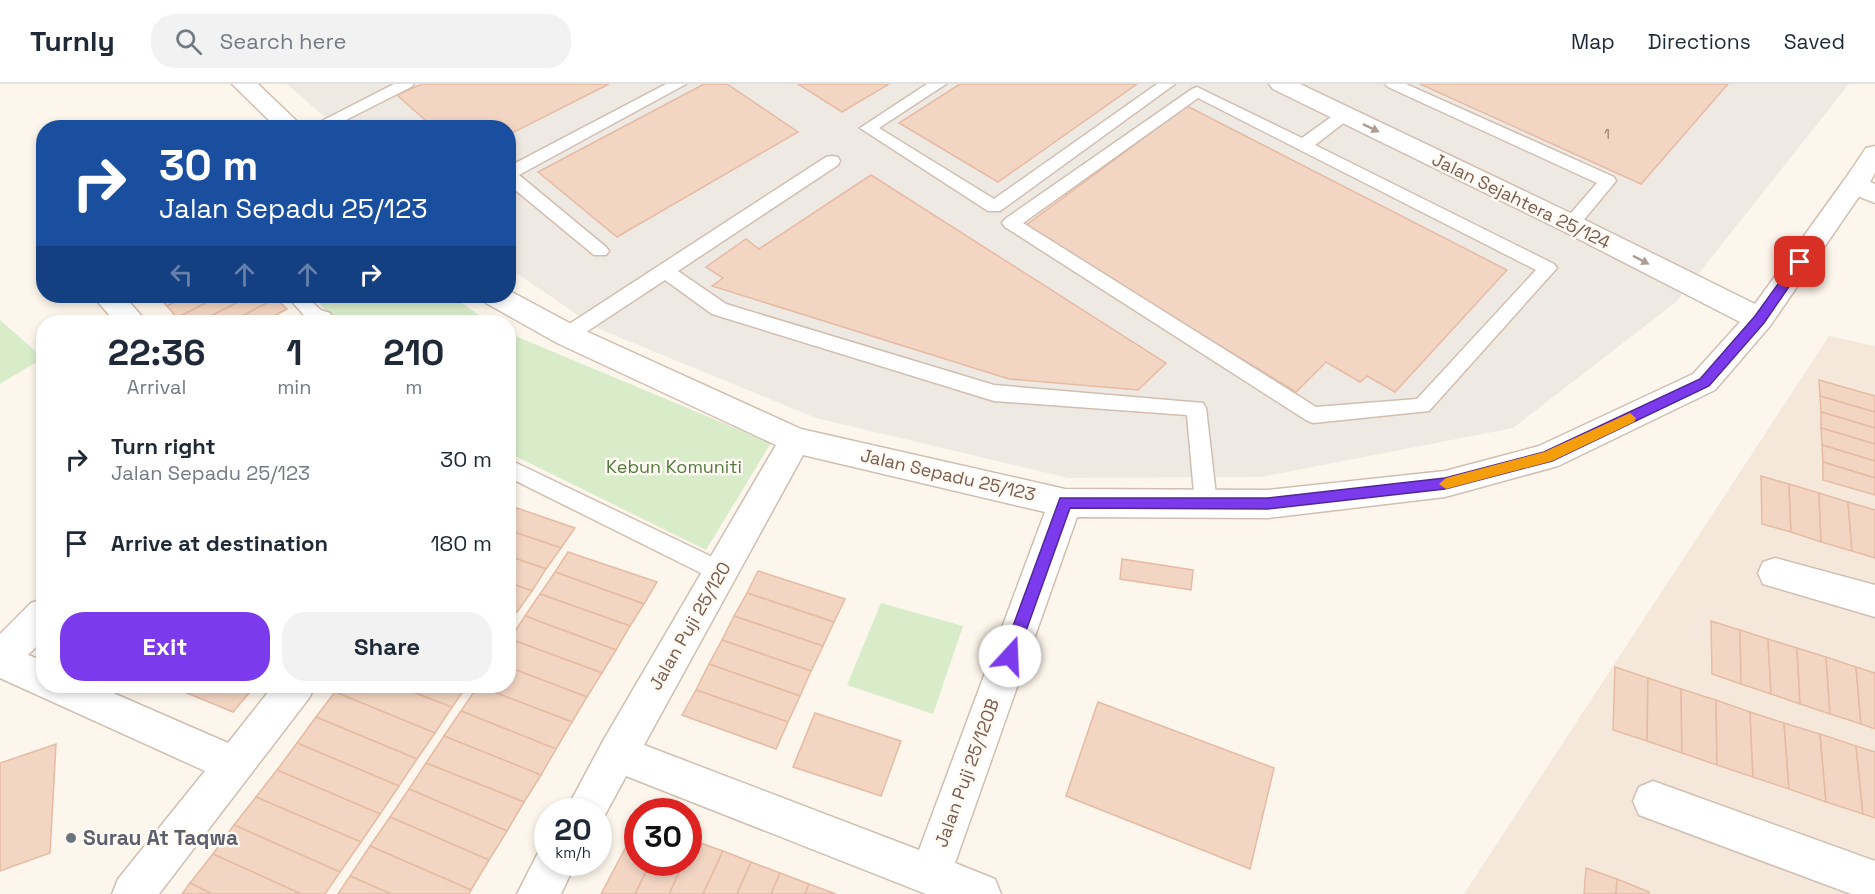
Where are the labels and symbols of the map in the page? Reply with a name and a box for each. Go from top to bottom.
one-way arrow [1362,122,1380,132]
house number: 1 [1604,125,1610,143]
street label: Jalan Sejahtera 25/124 [1428,147,1614,254]
pin [1774,236,1825,287]
one-way arrow [1632,255,1649,264]
street label: Jalan Sepadu 25/123 [858,443,1038,506]
park label: Kebun Komuniti [606,455,742,478]
street label: Jalan Puji 25/120 [643,557,736,694]
position arrow [978,624,1042,688]
street label: Jalan Puji 25/120B [929,695,1004,850]
speed limit sign: 30 [624,798,702,876]
place label: Surau At Taqwa [83,824,238,851]
marker: Surau At Taqwa [64,831,78,845]

